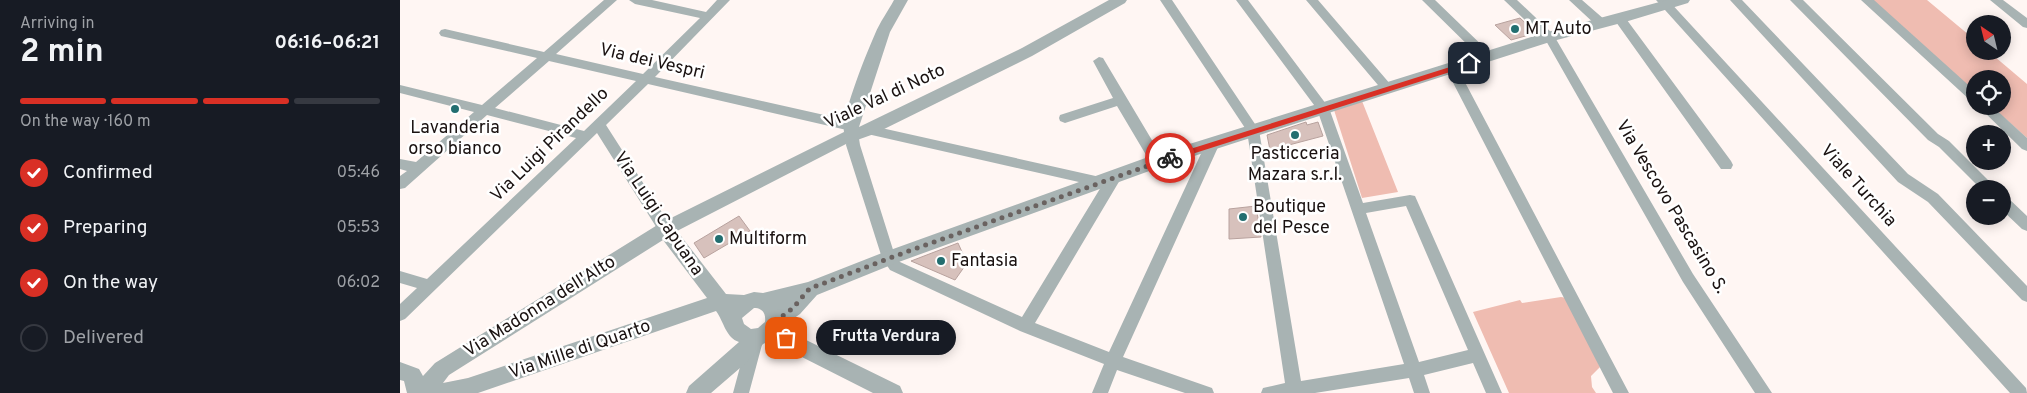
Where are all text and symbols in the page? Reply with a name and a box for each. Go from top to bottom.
text: Arriving in [20,14,95,34]
north arrow [1966,15,2011,60]
map controls [1966,15,2011,225]
place label: MT Auto [1525,18,1592,41]
marker: MT Auto [1509,23,1521,35]
text: 06:16–06:21 [274,31,380,55]
text: 2 min [20,33,104,73]
street label: Via dei Vespri [597,39,707,85]
pin [1448,42,1490,84]
icon: home [1455,49,1483,77]
street label: Viale Val di Noto [821,59,949,135]
button: locate [1966,70,2011,115]
street label: Via Luigi Pirandello [486,83,614,207]
marker: Lavanderia orso bianco [449,103,461,115]
text: On the way · 160 m [20,112,151,132]
street label: Via Vescovo Pascasino S. [1610,116,1732,298]
place label: Lavanderia orso bianco [408,117,502,161]
button: + [1966,125,2011,170]
marker: Pasticceria Mazara s.r.l. [1289,129,1301,141]
courier [1145,133,1195,183]
street label: Viale Turchia [1815,140,1901,232]
place label: Pasticceria Mazara s.r.l. [1248,143,1342,187]
icon: bike [1156,144,1184,172]
street label: Via Luigi Capuana [608,148,708,280]
icon: check [20,159,48,187]
text: Confirmed [63,161,153,185]
text: 05:46 [337,163,380,183]
button: − [1966,180,2011,225]
place label: Boutique del Pesce [1253,196,1330,240]
marker: Boutique del Pesce [1237,211,1249,223]
icon: check [20,214,48,242]
text: Preparing [63,216,147,240]
text: 05:53 [337,218,380,238]
place label: Multiform [729,228,807,251]
marker: Multiform [713,233,725,245]
place label: Fantasia [951,250,1018,273]
street label: Via Madonna dell'Alto [460,251,620,363]
marker: Fantasia [935,255,947,267]
icon: check [20,269,48,297]
text: On the way [63,271,158,295]
text: 06:02 [337,273,380,293]
street label: Via Mille di Quarto [506,315,654,385]
pin [765,317,807,359]
callout: Frutta Verdura [816,320,956,356]
icon: bag [772,324,800,352]
text: Delivered [63,326,144,350]
text: Frutta Verdura [832,327,940,347]

